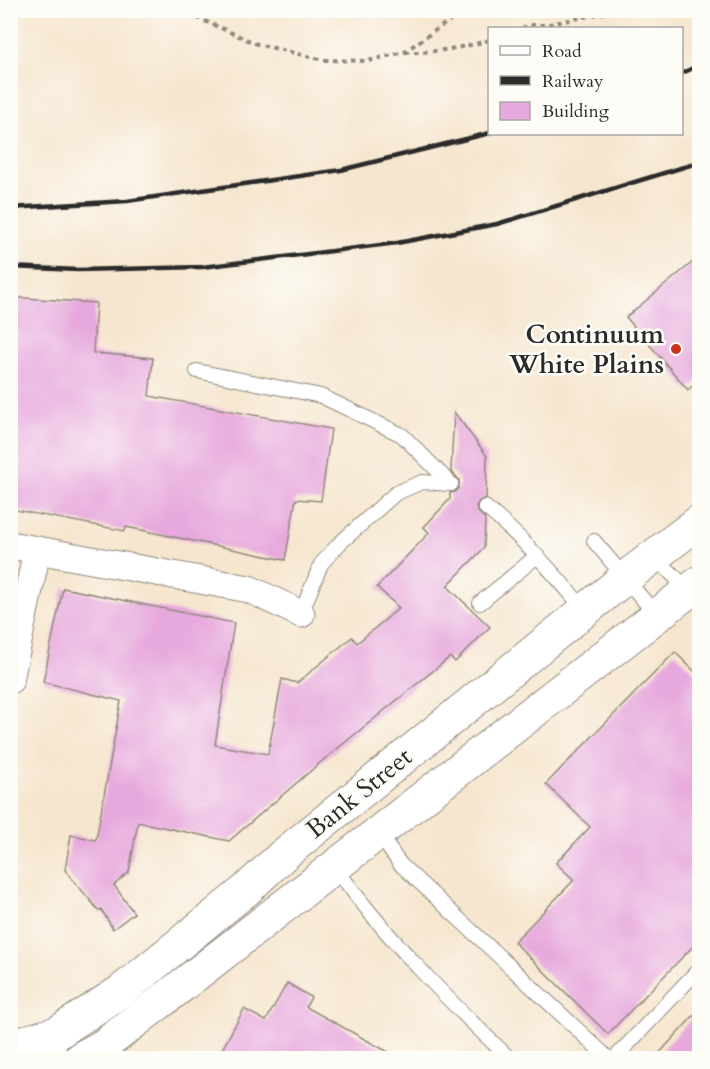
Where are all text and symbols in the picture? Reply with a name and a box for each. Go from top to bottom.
legend [488,27,683,135]
text: Road [542,39,582,64]
text: Railway [542,69,604,94]
text: Building [542,99,610,124]
place label: Continuum White Plains [508,317,664,382]
marker: Continuum White Plains [669,342,683,356]
street label: Bank Street [299,739,419,847]

